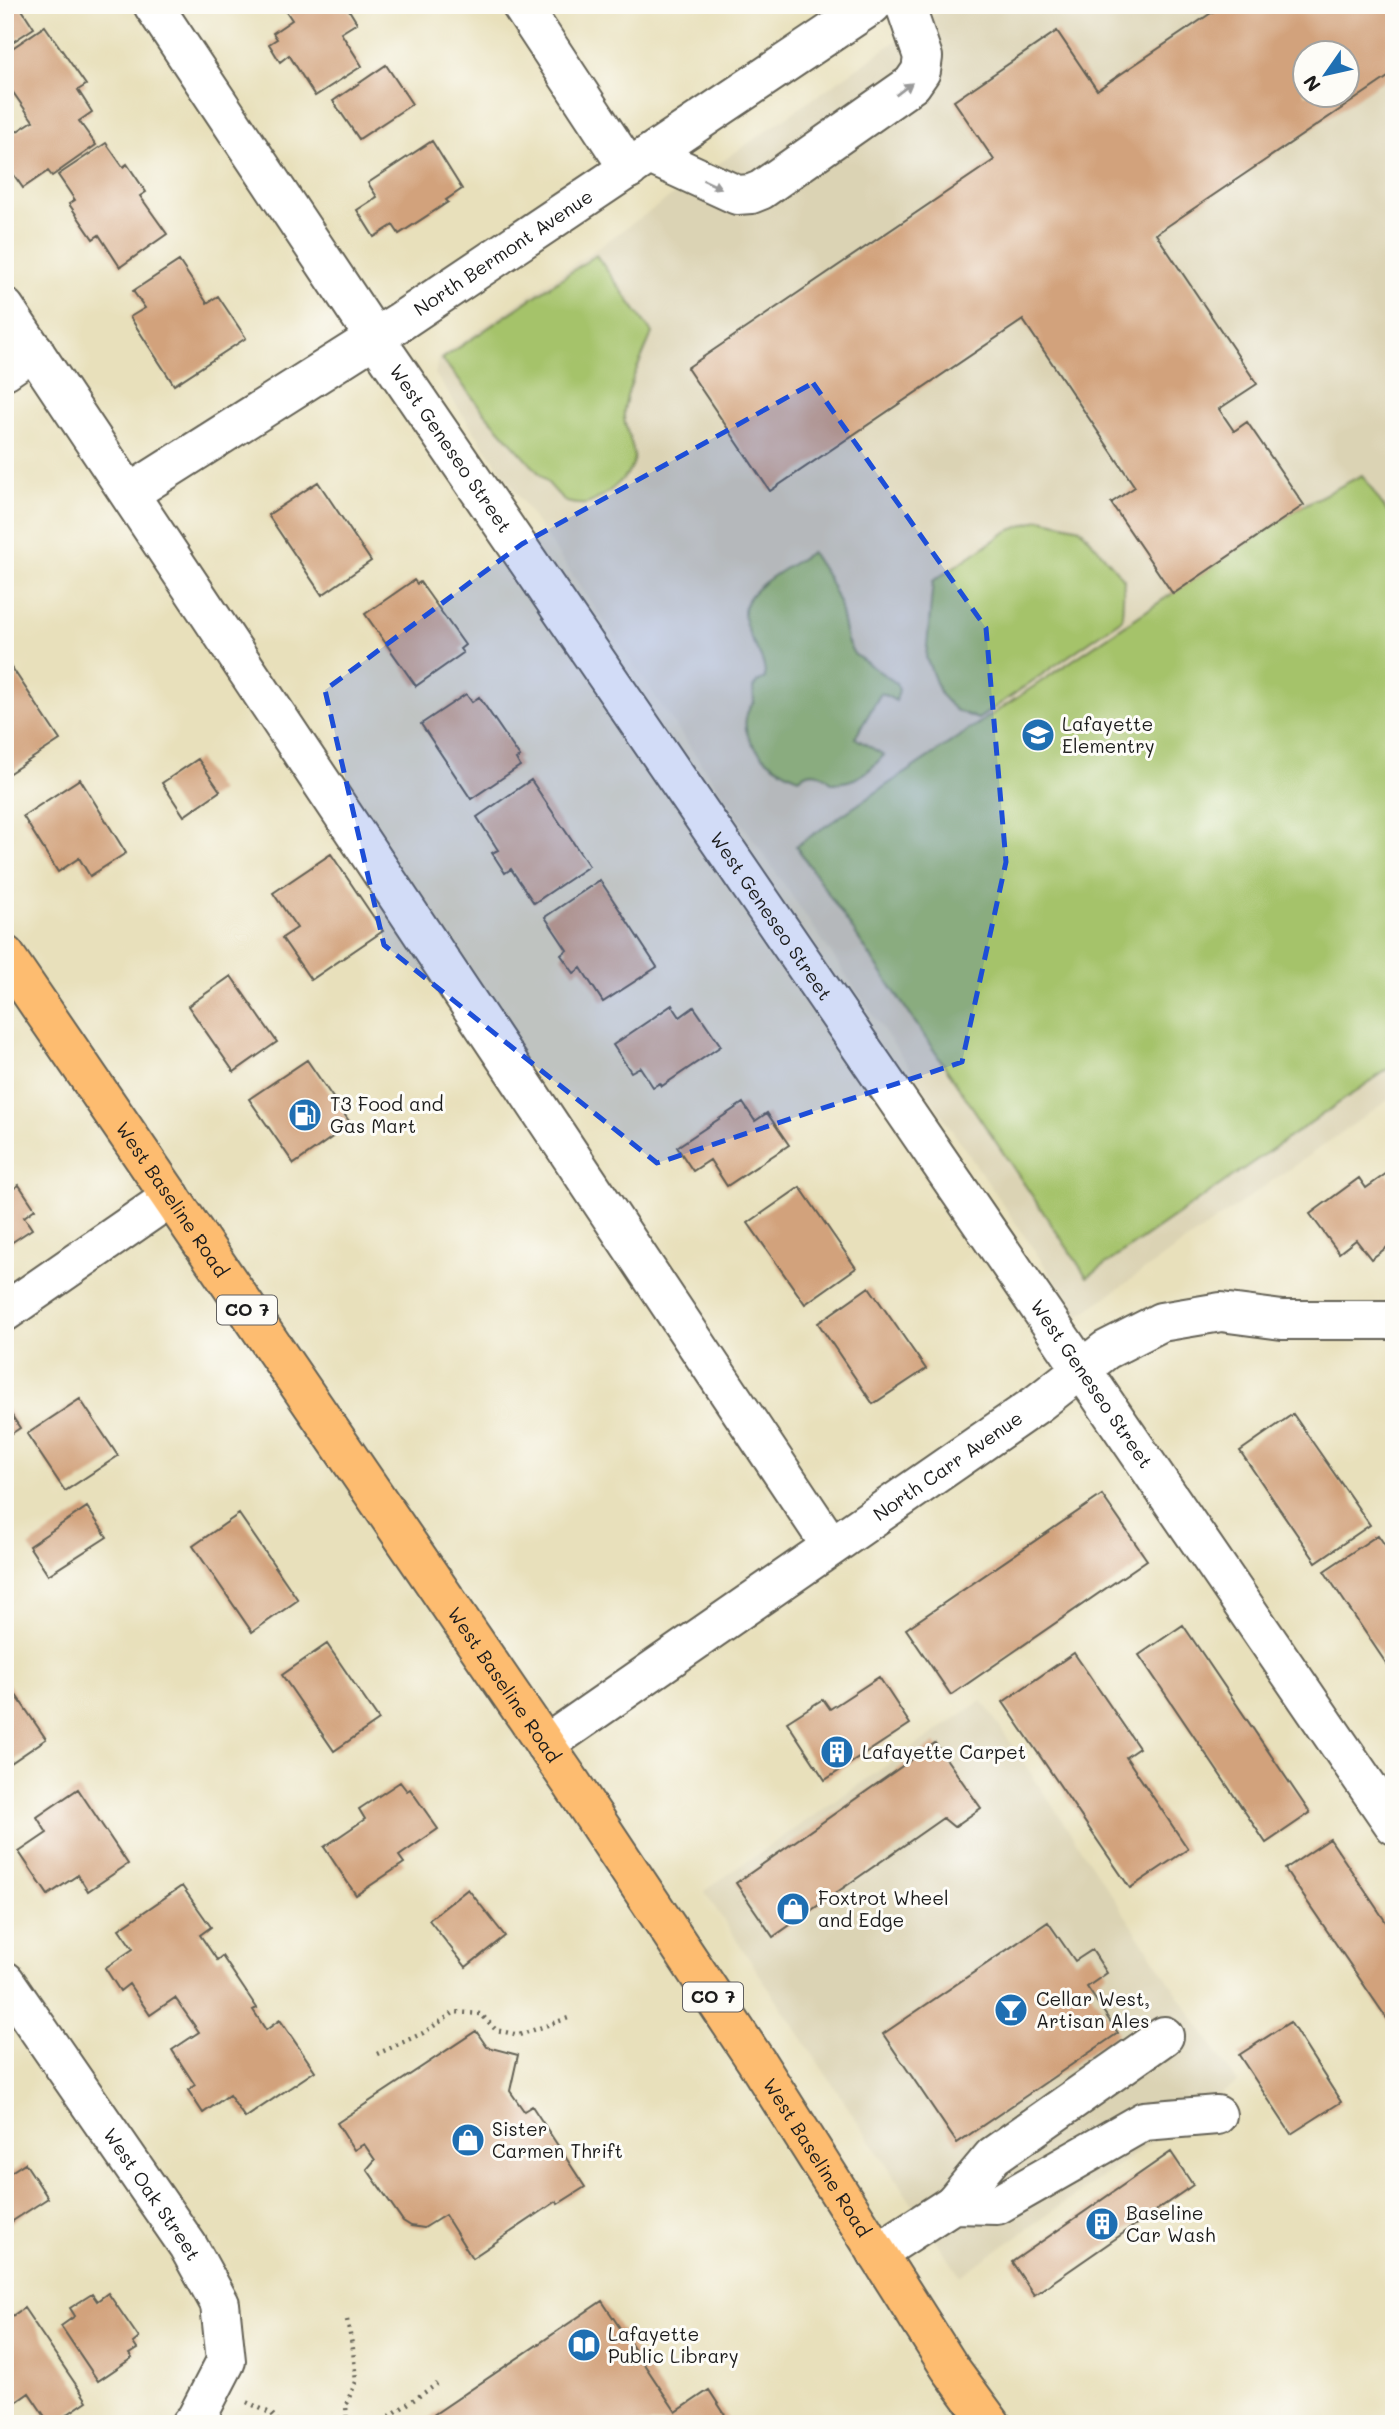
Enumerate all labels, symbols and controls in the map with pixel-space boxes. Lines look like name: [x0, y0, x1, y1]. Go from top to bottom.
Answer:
north arrow: [1290, 38, 1360, 108]
text: N: [1297, 71, 1326, 97]
one-way arrow: [895, 82, 913, 96]
one-way arrow: [702, 178, 722, 189]
street label: North Bermont Avenue: [409, 183, 597, 321]
street label: West Geneseo Street: [384, 359, 518, 537]
place label: Lafayette Elementry: [1062, 711, 1155, 758]
school or university icon: Lafayette Elementry: [1019, 716, 1057, 754]
street label: West Geneseo Street: [705, 827, 838, 1005]
place label: T3 Food and Gas Mart: [330, 1091, 444, 1138]
fuel station icon: T3 Food and Gas Mart: [286, 1096, 324, 1134]
street label: West Baseline Road: [111, 1116, 235, 1282]
street label: West Geneseo Street: [1025, 1294, 1159, 1473]
road number: CO 7: [217, 1296, 277, 1324]
street label: North Carr Avenue: [868, 1405, 1027, 1526]
street label: West Baseline Road: [442, 1602, 567, 1767]
building icon: Lafayette Carpet: [818, 1733, 856, 1771]
place label: Lafayette Carpet: [862, 1739, 1026, 1764]
place label: Foxtrot Wheel and Edge: [818, 1885, 949, 1932]
shop icon: Foxtrot Wheel and Edge: [774, 1890, 812, 1928]
road number: CO 7: [683, 1982, 743, 2011]
place label: Cellar West, Artisan Ales: [1036, 1986, 1150, 2033]
bar icon: Cellar West, Artisan Ales: [992, 1991, 1030, 2029]
street label: West Baseline Road: [758, 2073, 877, 2241]
place label: Sister Carmen Thrift: [492, 2116, 623, 2163]
shop icon: Sister Carmen Thrift: [449, 2121, 487, 2159]
street label: West Oak Street: [98, 2123, 207, 2265]
place label: Baseline Car Wash: [1126, 2200, 1216, 2247]
building icon: Baseline Car Wash: [1083, 2205, 1121, 2243]
place label: Lafayette Public Library: [608, 2321, 739, 2368]
library icon: Lafayette Public Library: [565, 2326, 603, 2364]

